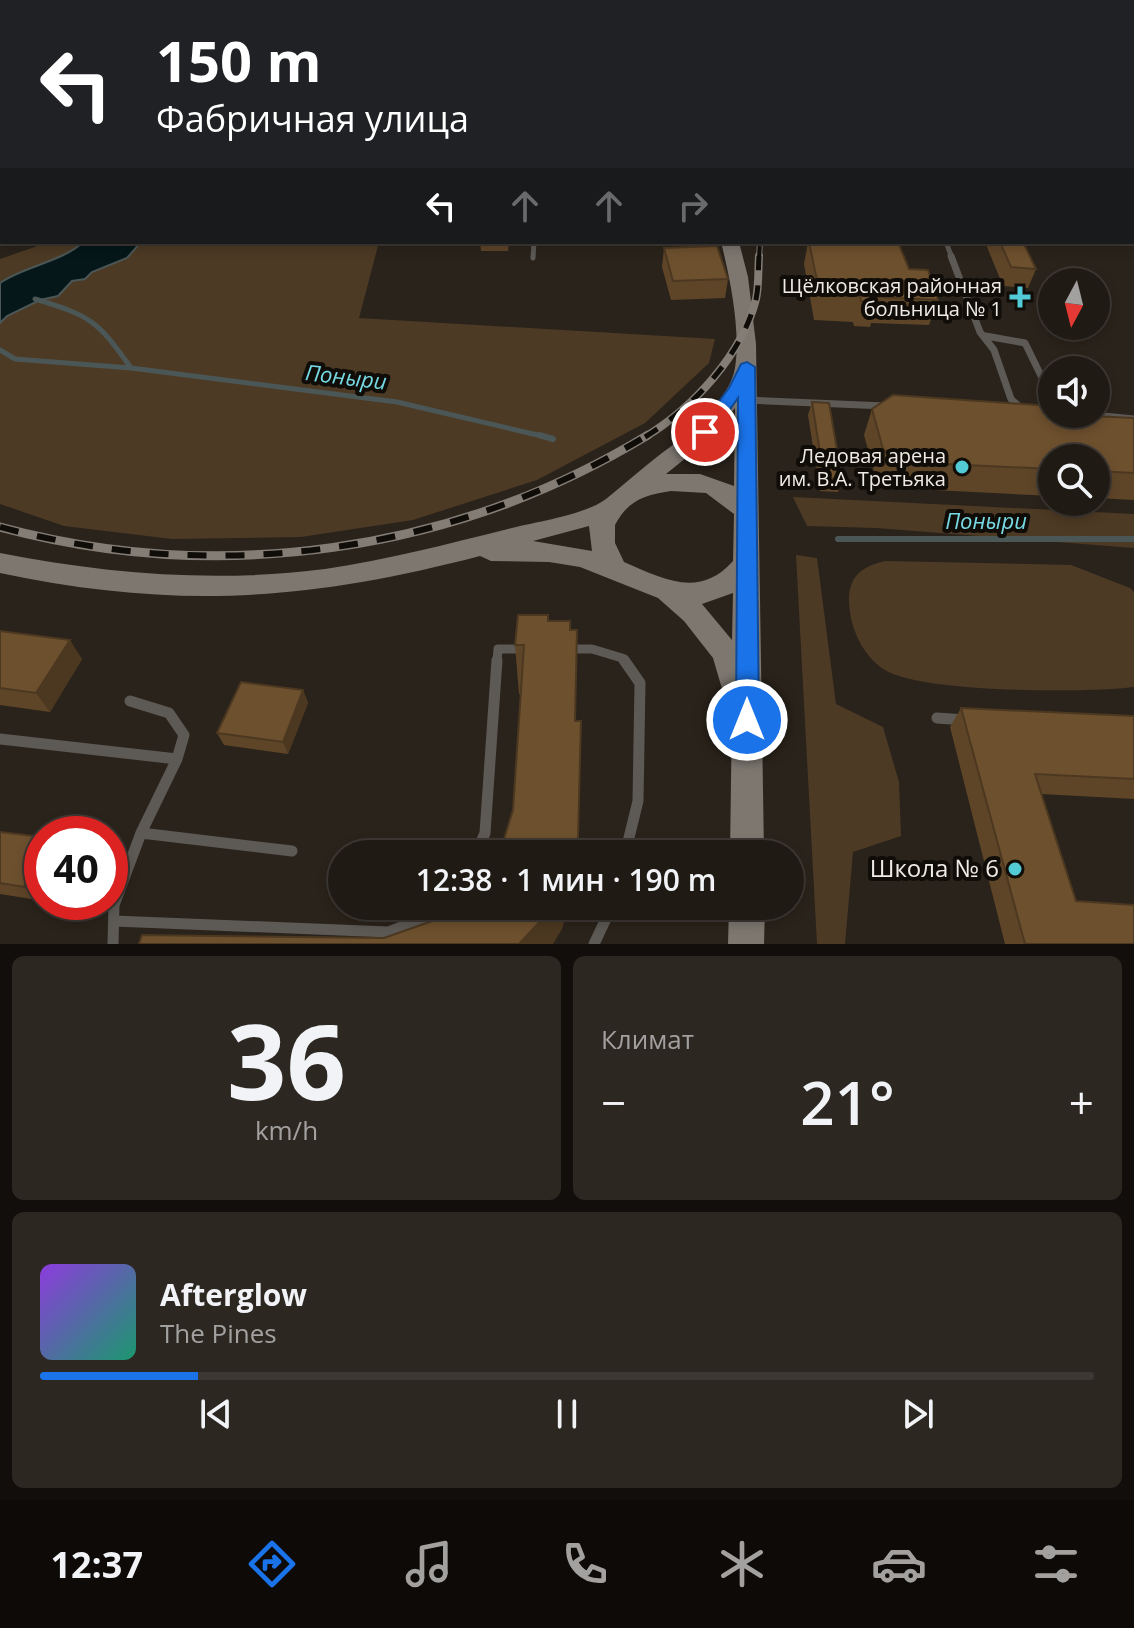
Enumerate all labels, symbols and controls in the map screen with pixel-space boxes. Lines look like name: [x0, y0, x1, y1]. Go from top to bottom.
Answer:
text: 150 m: [156, 22, 322, 98]
icon: left: [24, 32, 128, 136]
text: Фабричная улица: [156, 94, 469, 143]
icon: left: [419, 184, 463, 228]
icon: ahead: [503, 184, 547, 228]
icon: ahead: [587, 184, 631, 228]
icon: right: [671, 184, 715, 228]
north arrow: [1038, 268, 1110, 340]
map controls: [1038, 268, 1110, 516]
place label: Щёлковская районная больница № 1: [782, 272, 1002, 322]
marker: Щёлковская районная больница № 1: [1009, 286, 1031, 308]
water label: Поныри: [304, 356, 389, 396]
button: sound: [1038, 356, 1110, 428]
pin: [671, 398, 739, 466]
icon: arrive: [683, 410, 727, 454]
place label: Ледовая арена им. В.А. Третьяка: [779, 442, 946, 492]
button: search: [1038, 444, 1110, 516]
marker: Ледовая арена им. В.А. Третьяка: [953, 458, 971, 476]
water label: Поныри: [945, 505, 1027, 535]
position arrow: [705, 678, 789, 762]
speed limit sign: 40: [24, 816, 128, 920]
place label: Школа № 6: [870, 851, 999, 884]
text: 12:38 · 1 мин · 190 m: [416, 859, 716, 900]
marker: Школа № 6: [1006, 860, 1024, 878]
text: 36: [227, 989, 346, 1130]
text: Климат: [601, 1021, 694, 1057]
text: 21°: [800, 1061, 895, 1143]
text: −: [601, 1072, 626, 1132]
text: +: [1069, 1072, 1094, 1132]
text: km/h: [255, 1112, 318, 1148]
text: Afterglow: [160, 1274, 307, 1315]
text: The Pines: [160, 1315, 277, 1351]
icon: previous: [194, 1392, 238, 1436]
icon: pause: [545, 1392, 589, 1436]
icon: next: [896, 1392, 940, 1436]
icon: directions: [244, 1536, 300, 1592]
icon: music: [401, 1536, 457, 1592]
icon: phone: [557, 1536, 613, 1592]
icon: climate: [714, 1536, 770, 1592]
icon: car: [871, 1536, 927, 1592]
icon: filters: [1028, 1536, 1084, 1592]
text: 12:37: [50, 1540, 143, 1589]

